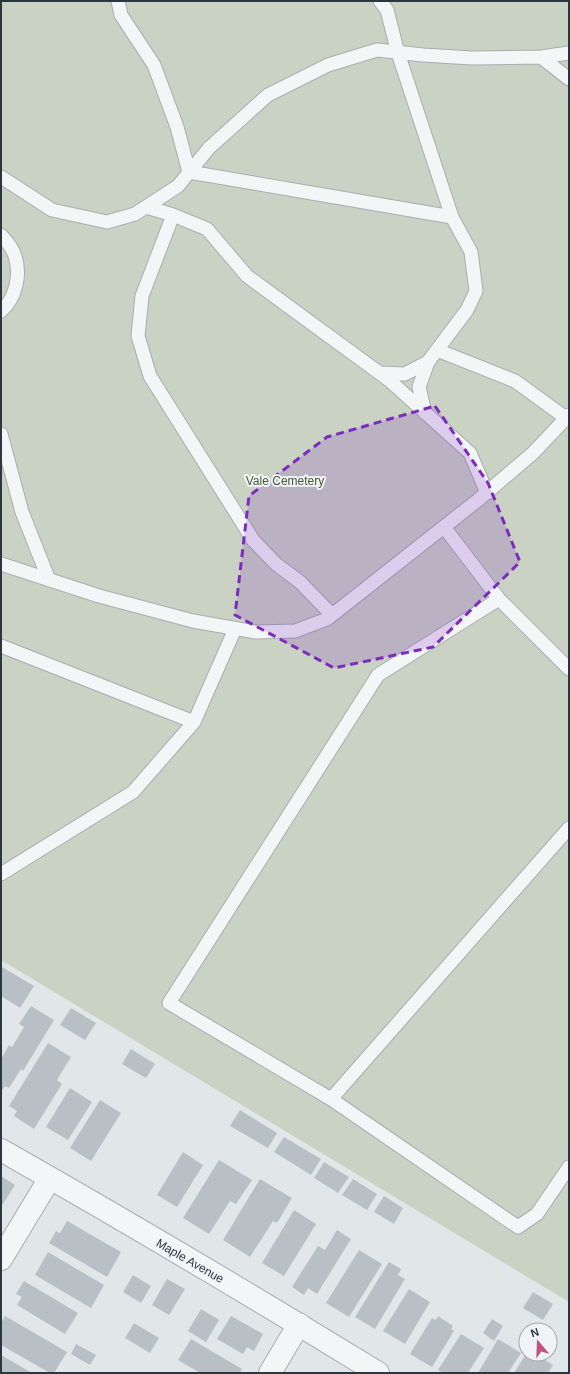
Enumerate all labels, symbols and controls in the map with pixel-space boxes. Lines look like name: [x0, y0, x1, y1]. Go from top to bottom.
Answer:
park label: Vale Cemetery: [246, 474, 324, 488]
street label: Maple Avenue: [154, 1236, 227, 1286]
north arrow: [518, 1322, 558, 1362]
text: N: [529, 1326, 541, 1340]

